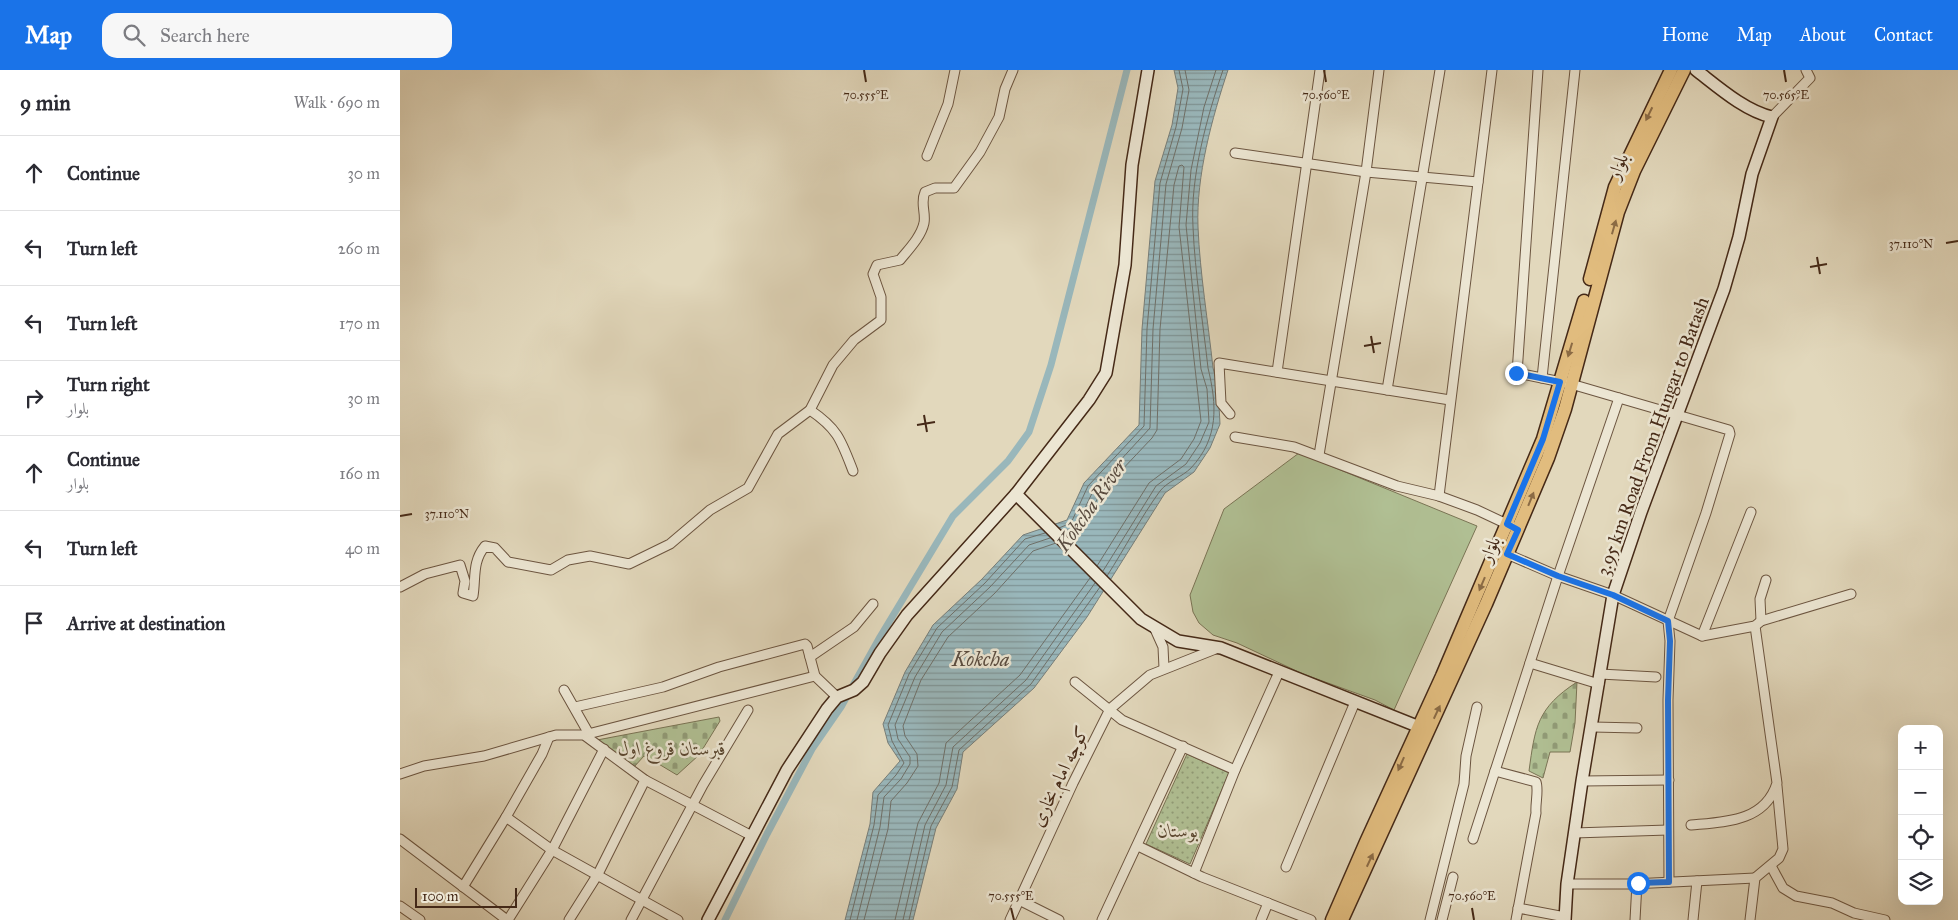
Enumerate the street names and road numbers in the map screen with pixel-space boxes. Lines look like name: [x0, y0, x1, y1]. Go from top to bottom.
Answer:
street label: بلوار: [1601, 150, 1633, 185]
street label: 3.95 km Road From Hungar to Batash: [1591, 293, 1715, 579]
street label: بلوار: [1473, 533, 1505, 568]
street label: کوچه امام بخاری: [1025, 722, 1098, 832]

